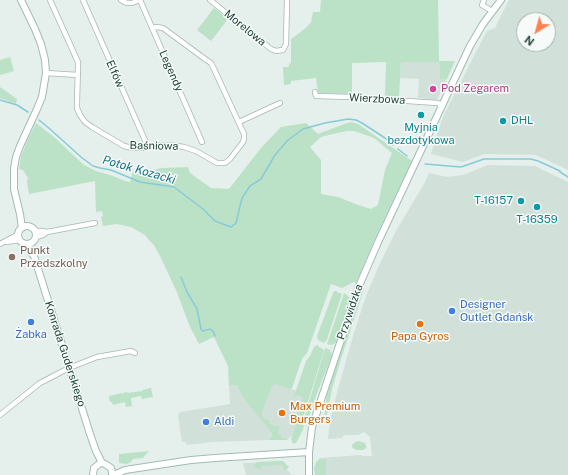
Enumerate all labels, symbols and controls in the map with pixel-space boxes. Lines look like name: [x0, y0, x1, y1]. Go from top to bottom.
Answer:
street label: Morelowa: [221, 7, 269, 49]
north arrow: [516, 12, 556, 52]
text: N: [522, 33, 536, 48]
street label: Legendy: [156, 48, 186, 94]
street label: Elfów: [103, 58, 127, 90]
place label: Pod Zegarem: [441, 82, 509, 96]
marker: Pod Zegarem: [428, 84, 438, 94]
street label: Wierzbowa: [349, 91, 405, 107]
marker: Myjnia bezdotykowa: [416, 110, 426, 120]
place label: DHL: [511, 114, 533, 128]
marker: DHL: [498, 116, 508, 126]
place label: Myjnia bezdotykowa: [387, 121, 455, 147]
street label: Baśniowa: [130, 139, 178, 153]
water label: Potok Kozacki: [101, 153, 177, 187]
place label: T-16157: [474, 194, 513, 208]
marker: T-16157: [516, 196, 526, 206]
marker: T-16359: [532, 202, 542, 212]
place label: T-16359: [516, 213, 558, 227]
place label: Punkt Przedszkolny: [20, 244, 88, 270]
marker: Punkt Przedszkolny: [7, 252, 17, 262]
street label: Przywidzka: [334, 283, 366, 341]
place label: Designer Outlet Gdańsk: [460, 298, 533, 324]
street label: Konrada Guderskiego: [42, 300, 88, 408]
marker: Designer Outlet Gdańsk: [447, 306, 457, 316]
marker: Żabka: [26, 317, 36, 327]
marker: Papa Gyros: [415, 319, 425, 329]
place label: Żabka: [15, 328, 47, 342]
place label: Papa Gyros: [391, 330, 449, 344]
place label: Max Premium Burgers: [290, 400, 360, 426]
marker: Max Premium Burgers: [277, 408, 287, 418]
place label: Aldi: [214, 415, 234, 429]
marker: Aldi: [201, 417, 211, 427]

